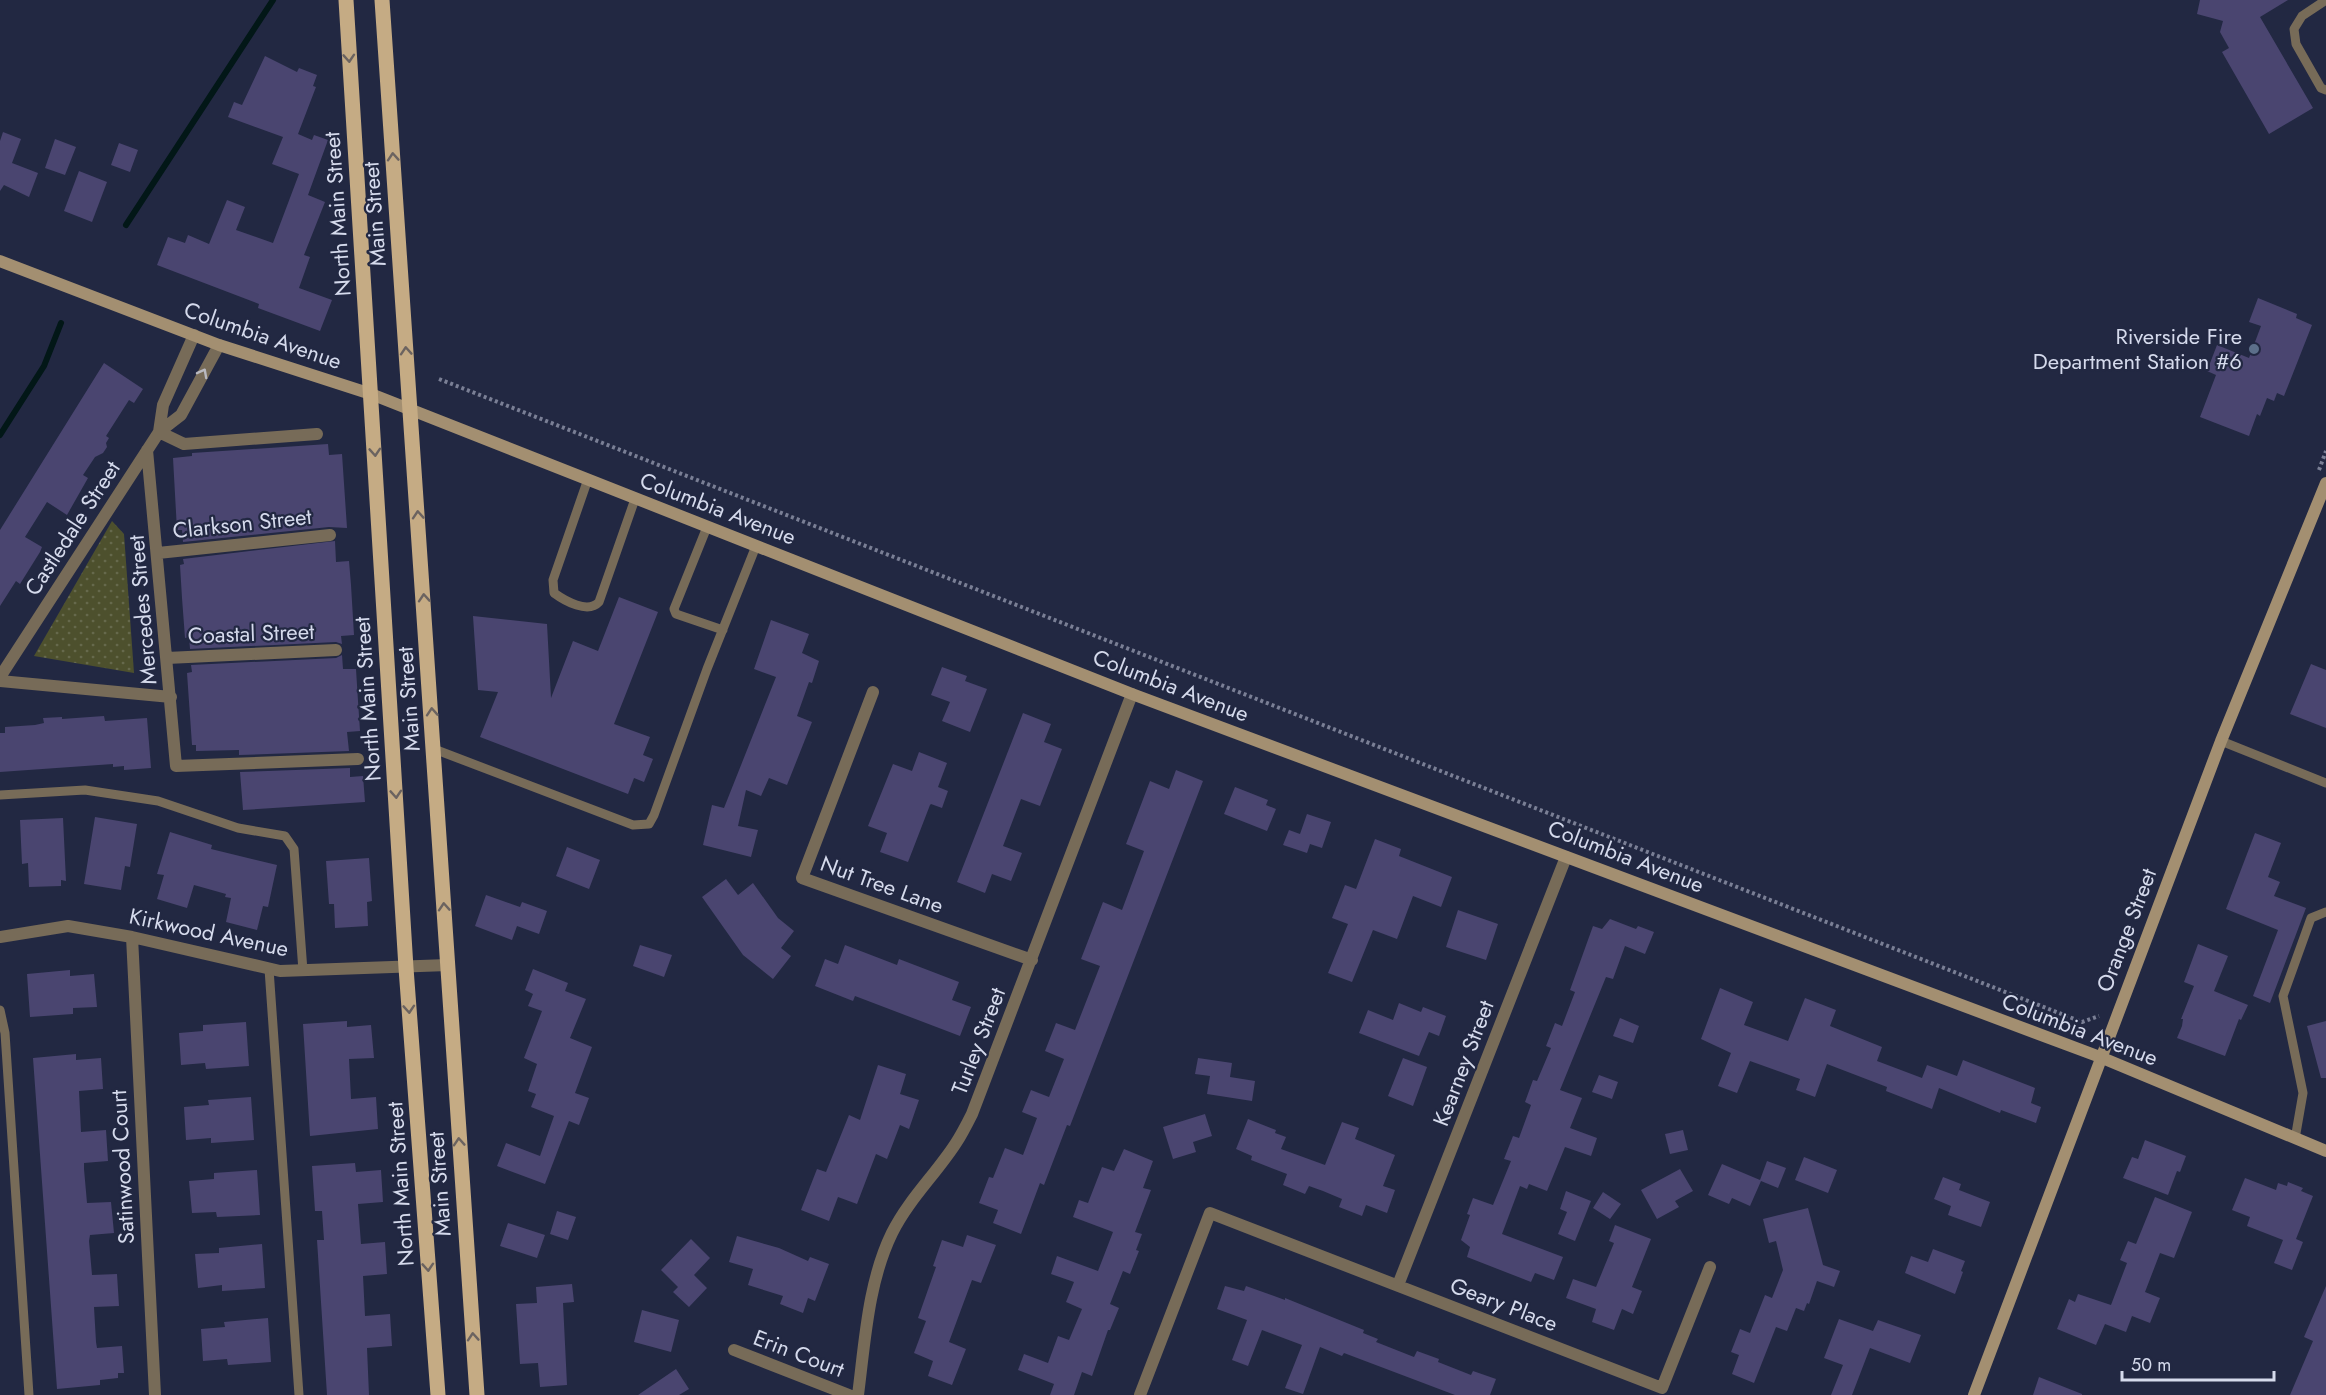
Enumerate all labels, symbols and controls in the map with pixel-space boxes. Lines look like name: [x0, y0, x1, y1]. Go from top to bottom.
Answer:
one-way arrow: [343, 54, 356, 63]
street label: North Main Street: [315, 130, 359, 297]
one-way arrow: [386, 152, 399, 161]
street label: Main Street: [354, 160, 394, 267]
street label: Columbia Avenue: [180, 293, 346, 377]
place label: Riverside Fire Department Station #6: [2033, 320, 2242, 377]
marker: Riverside Fire Department Station #6: [2247, 342, 2261, 356]
one-way arrow: [400, 347, 413, 356]
one-way arrow: [196, 369, 207, 380]
one-way arrow: [368, 448, 381, 457]
street label: Castledale Street: [16, 454, 128, 602]
street label: Columbia Avenue: [635, 464, 801, 552]
street label: Clarkson Street: [171, 500, 314, 546]
one-way arrow: [411, 510, 424, 519]
street label: Mercedes Street: [119, 533, 164, 686]
one-way arrow: [417, 593, 430, 602]
street label: Coastal Street: [187, 615, 316, 651]
street label: North Main Street: [345, 615, 389, 782]
street label: Columbia Avenue: [1088, 641, 1254, 729]
street label: Main Street: [388, 645, 428, 752]
one-way arrow: [425, 708, 438, 717]
one-way arrow: [389, 789, 402, 798]
street label: Columbia Avenue: [1543, 812, 1709, 900]
street label: Nut Tree Lane: [816, 847, 948, 921]
street label: Orange Street: [2088, 863, 2164, 996]
street label: Kirkwood Avenue: [126, 900, 292, 964]
one-way arrow: [438, 902, 451, 911]
street label: Turley Street: [943, 982, 1013, 1099]
street label: Columbia Avenue: [1997, 985, 2163, 1073]
street label: Kearney Street: [1424, 995, 1502, 1131]
one-way arrow: [403, 1005, 416, 1014]
street label: Satinwood Court: [102, 1088, 142, 1245]
street label: North Main Street: [378, 1100, 422, 1267]
street label: Main Street: [419, 1130, 459, 1237]
one-way arrow: [453, 1138, 466, 1147]
one-way arrow: [422, 1262, 435, 1271]
street label: Geary Place: [1446, 1269, 1562, 1339]
street label: Erin Court: [749, 1321, 850, 1385]
one-way arrow: [467, 1332, 480, 1341]
scale bar: [2122, 1344, 2274, 1382]
text: 50 m: [2131, 1352, 2171, 1378]

